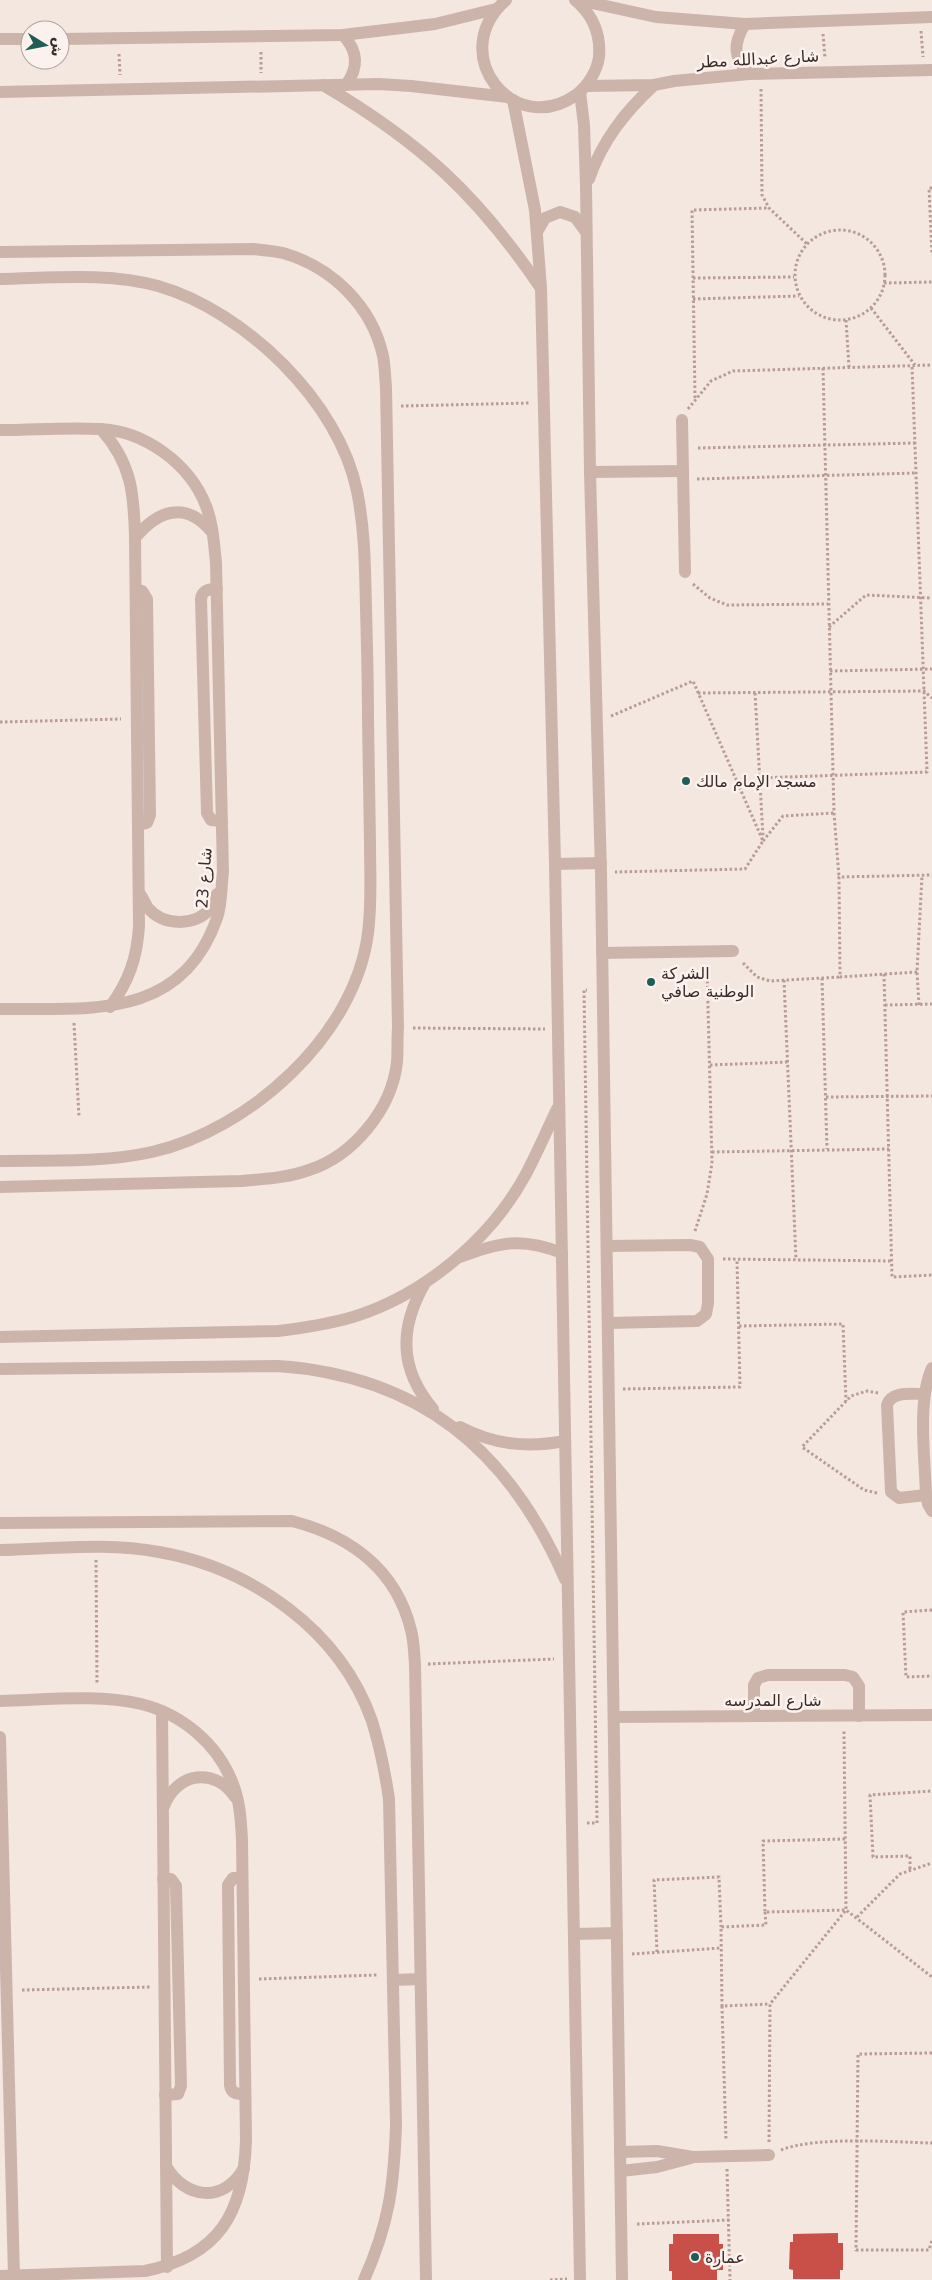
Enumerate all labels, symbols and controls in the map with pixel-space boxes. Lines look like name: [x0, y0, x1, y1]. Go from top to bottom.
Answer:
north arrow: [20, 20, 70, 70]
text: ش: [48, 36, 67, 58]
street label: شارع عبدالله مطر: [695, 46, 820, 73]
place label: مسجد الإمام مالك: [696, 772, 816, 791]
marker: مسجد الإمام مالك: [680, 775, 692, 787]
street label: شارع 23: [192, 847, 217, 909]
place label: الشركة الوطنية صافي: [661, 964, 754, 1002]
marker: الشركة الوطنية صافي: [645, 976, 657, 988]
street label: شارع المدرسه: [724, 1691, 822, 1711]
place label: عمارة: [705, 2248, 745, 2268]
marker: عمارة: [689, 2251, 701, 2263]

